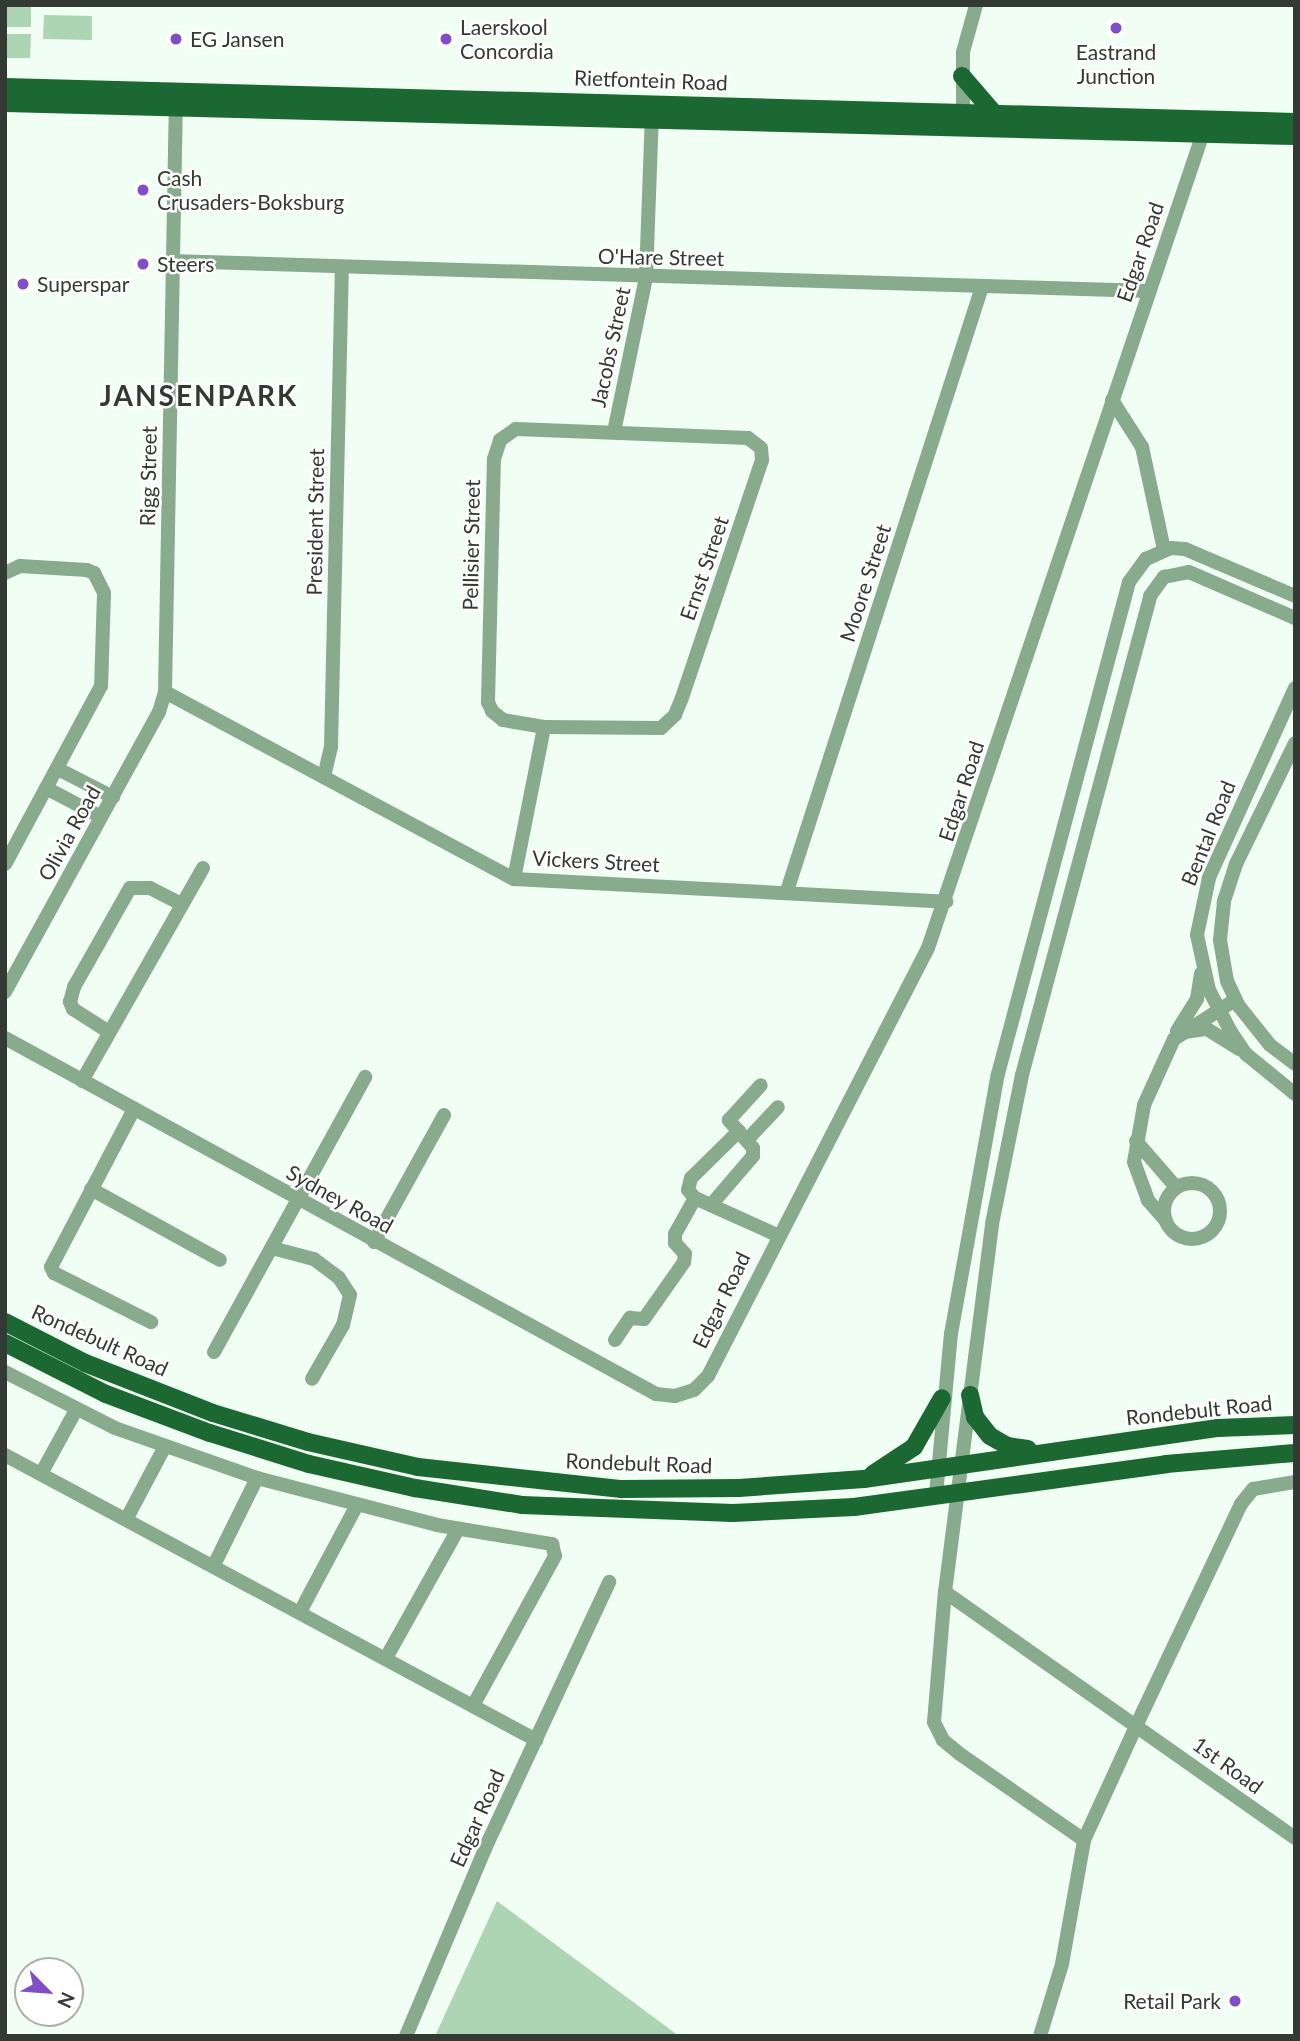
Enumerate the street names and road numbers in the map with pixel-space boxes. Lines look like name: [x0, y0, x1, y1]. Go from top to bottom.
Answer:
street label: Rietfontein Road: [574, 65, 728, 95]
street label: Edgar Road: [1111, 199, 1169, 305]
street label: O'Hare Street: [598, 243, 724, 271]
street label: Jacobs Street: [585, 285, 635, 409]
street label: Rigg Street: [135, 426, 161, 526]
street label: President Street: [301, 448, 329, 596]
street label: Pellisier Street: [457, 479, 485, 611]
street label: Ernst Street: [674, 513, 734, 623]
street label: Moore Street: [834, 521, 896, 645]
street label: Edgar Road: [933, 737, 989, 845]
street label: Bental Road: [1176, 777, 1240, 889]
street label: Olivia Road: [33, 781, 105, 885]
street label: Vickers Street: [532, 845, 660, 877]
street label: Sydney Road: [282, 1159, 398, 1239]
street label: Edgar Road: [687, 1248, 755, 1352]
street label: Rondebult Road: [28, 1299, 172, 1381]
street label: Rondebult Road: [1125, 1390, 1273, 1430]
street label: Rondebult Road: [565, 1448, 713, 1478]
street label: 1st Road: [1188, 1731, 1268, 1799]
street label: Edgar Road: [444, 1765, 510, 1871]

